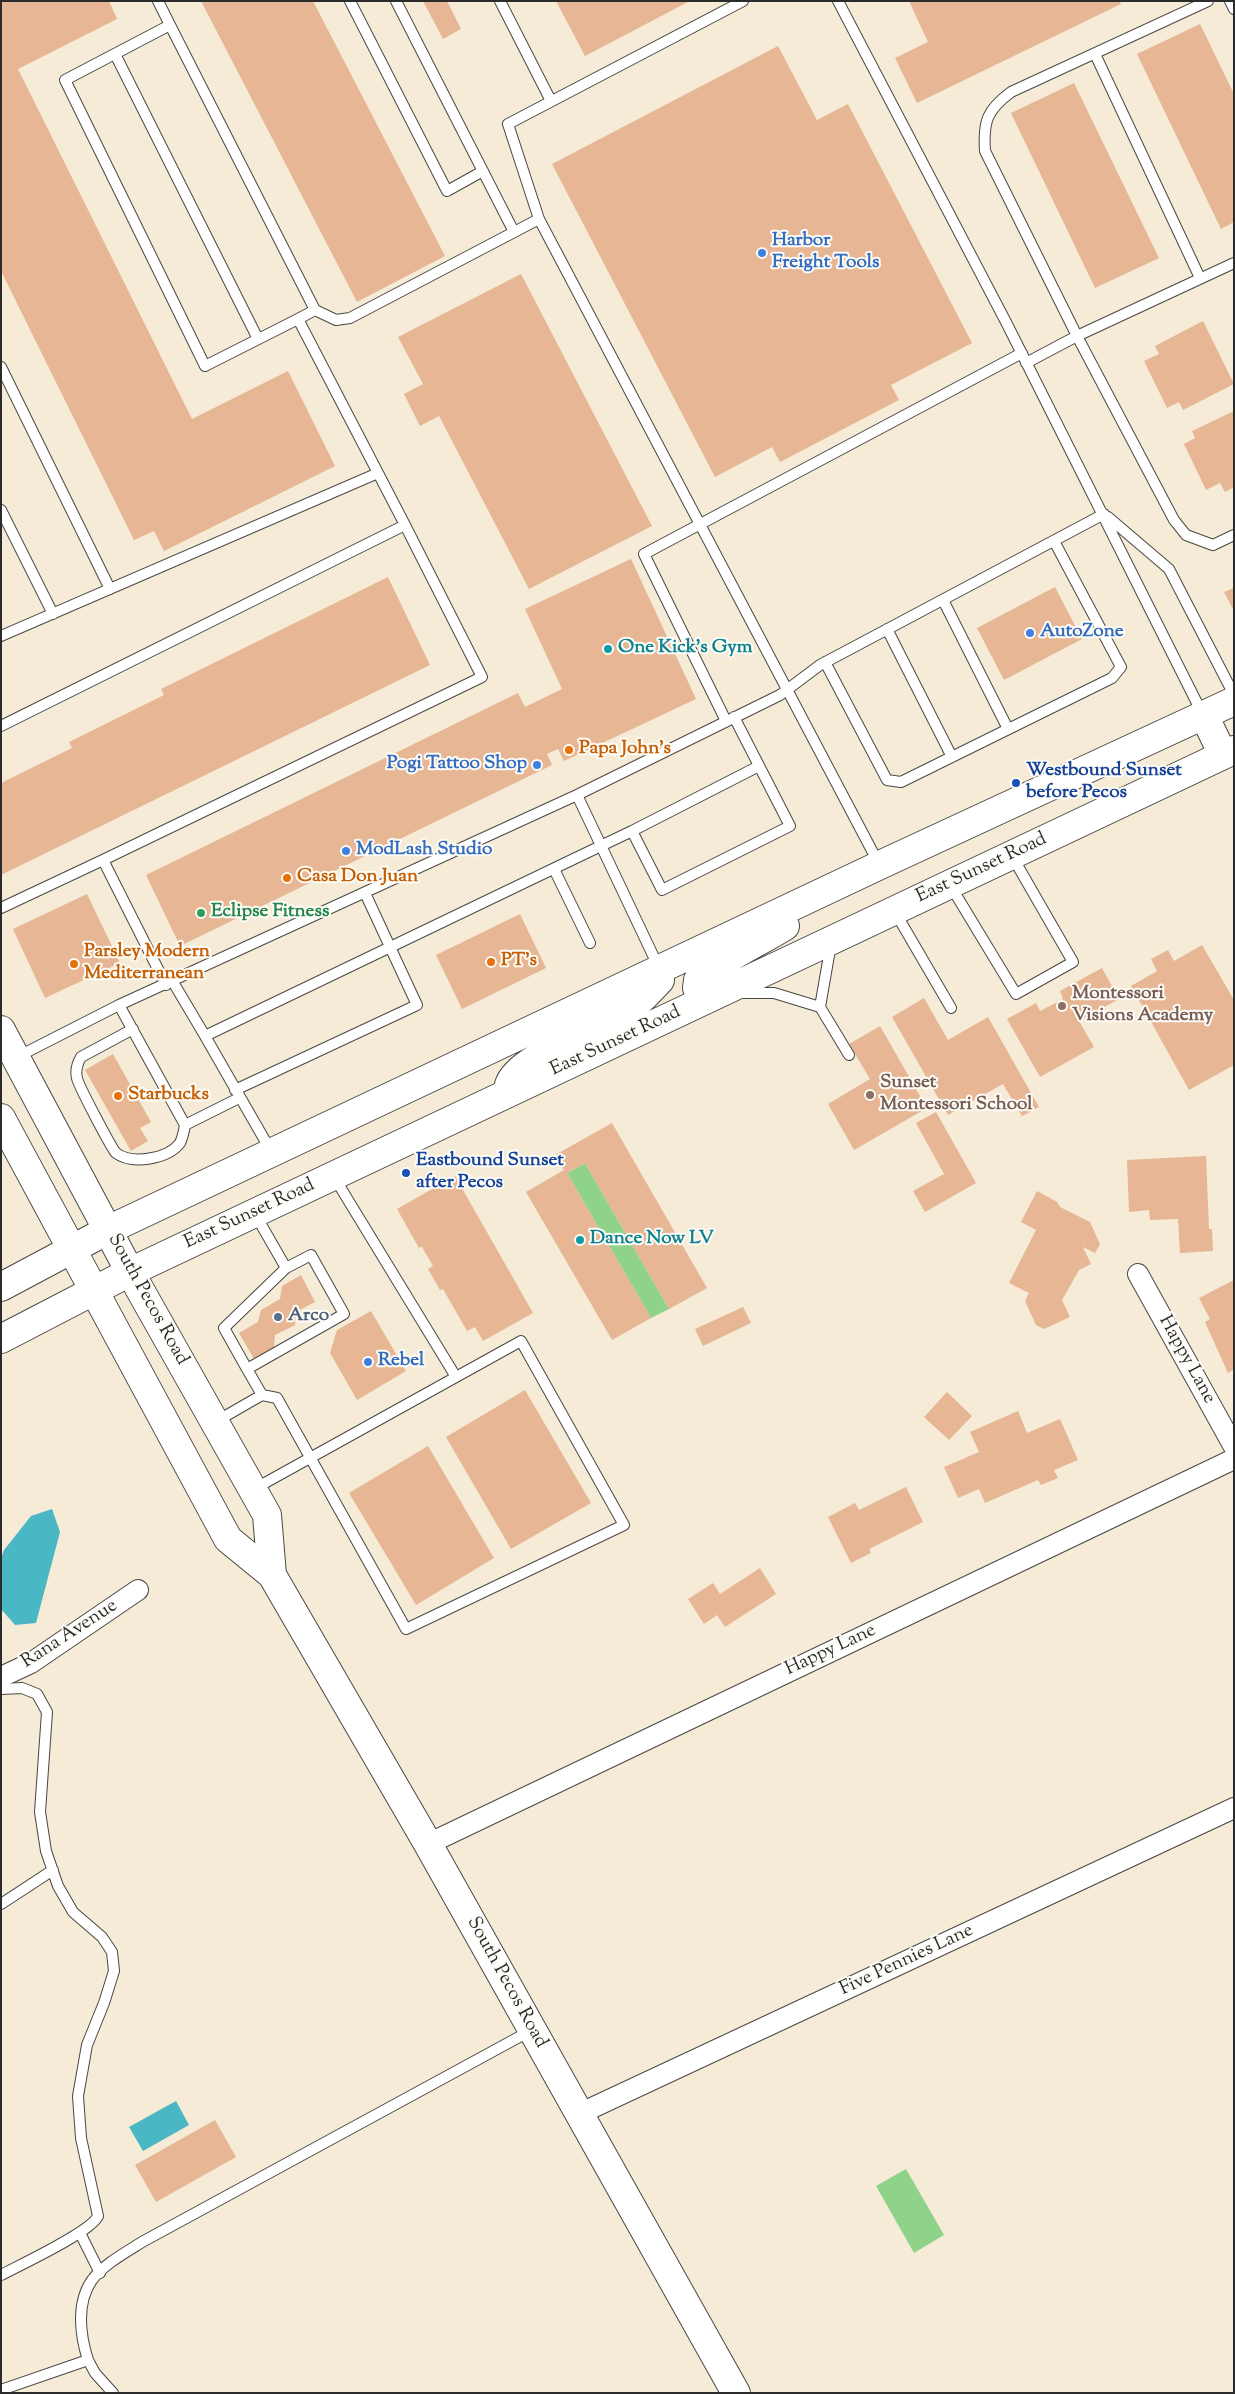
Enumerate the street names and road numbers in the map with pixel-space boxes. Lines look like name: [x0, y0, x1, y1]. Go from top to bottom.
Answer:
street label: East Sunset Road: [913, 829, 1051, 909]
street label: East Sunset Road: [547, 1002, 685, 1082]
street label: East Sunset Road: [181, 1175, 319, 1255]
street label: South Pecos Road: [102, 1230, 192, 1370]
street label: Happy Lane: [1152, 1312, 1220, 1408]
street label: Rana Avenue: [18, 1596, 122, 1674]
street label: Happy Lane: [782, 1620, 880, 1682]
street label: South Pecos Road: [461, 1913, 551, 2053]
street label: Five Pennies Lane: [837, 1920, 977, 2002]

